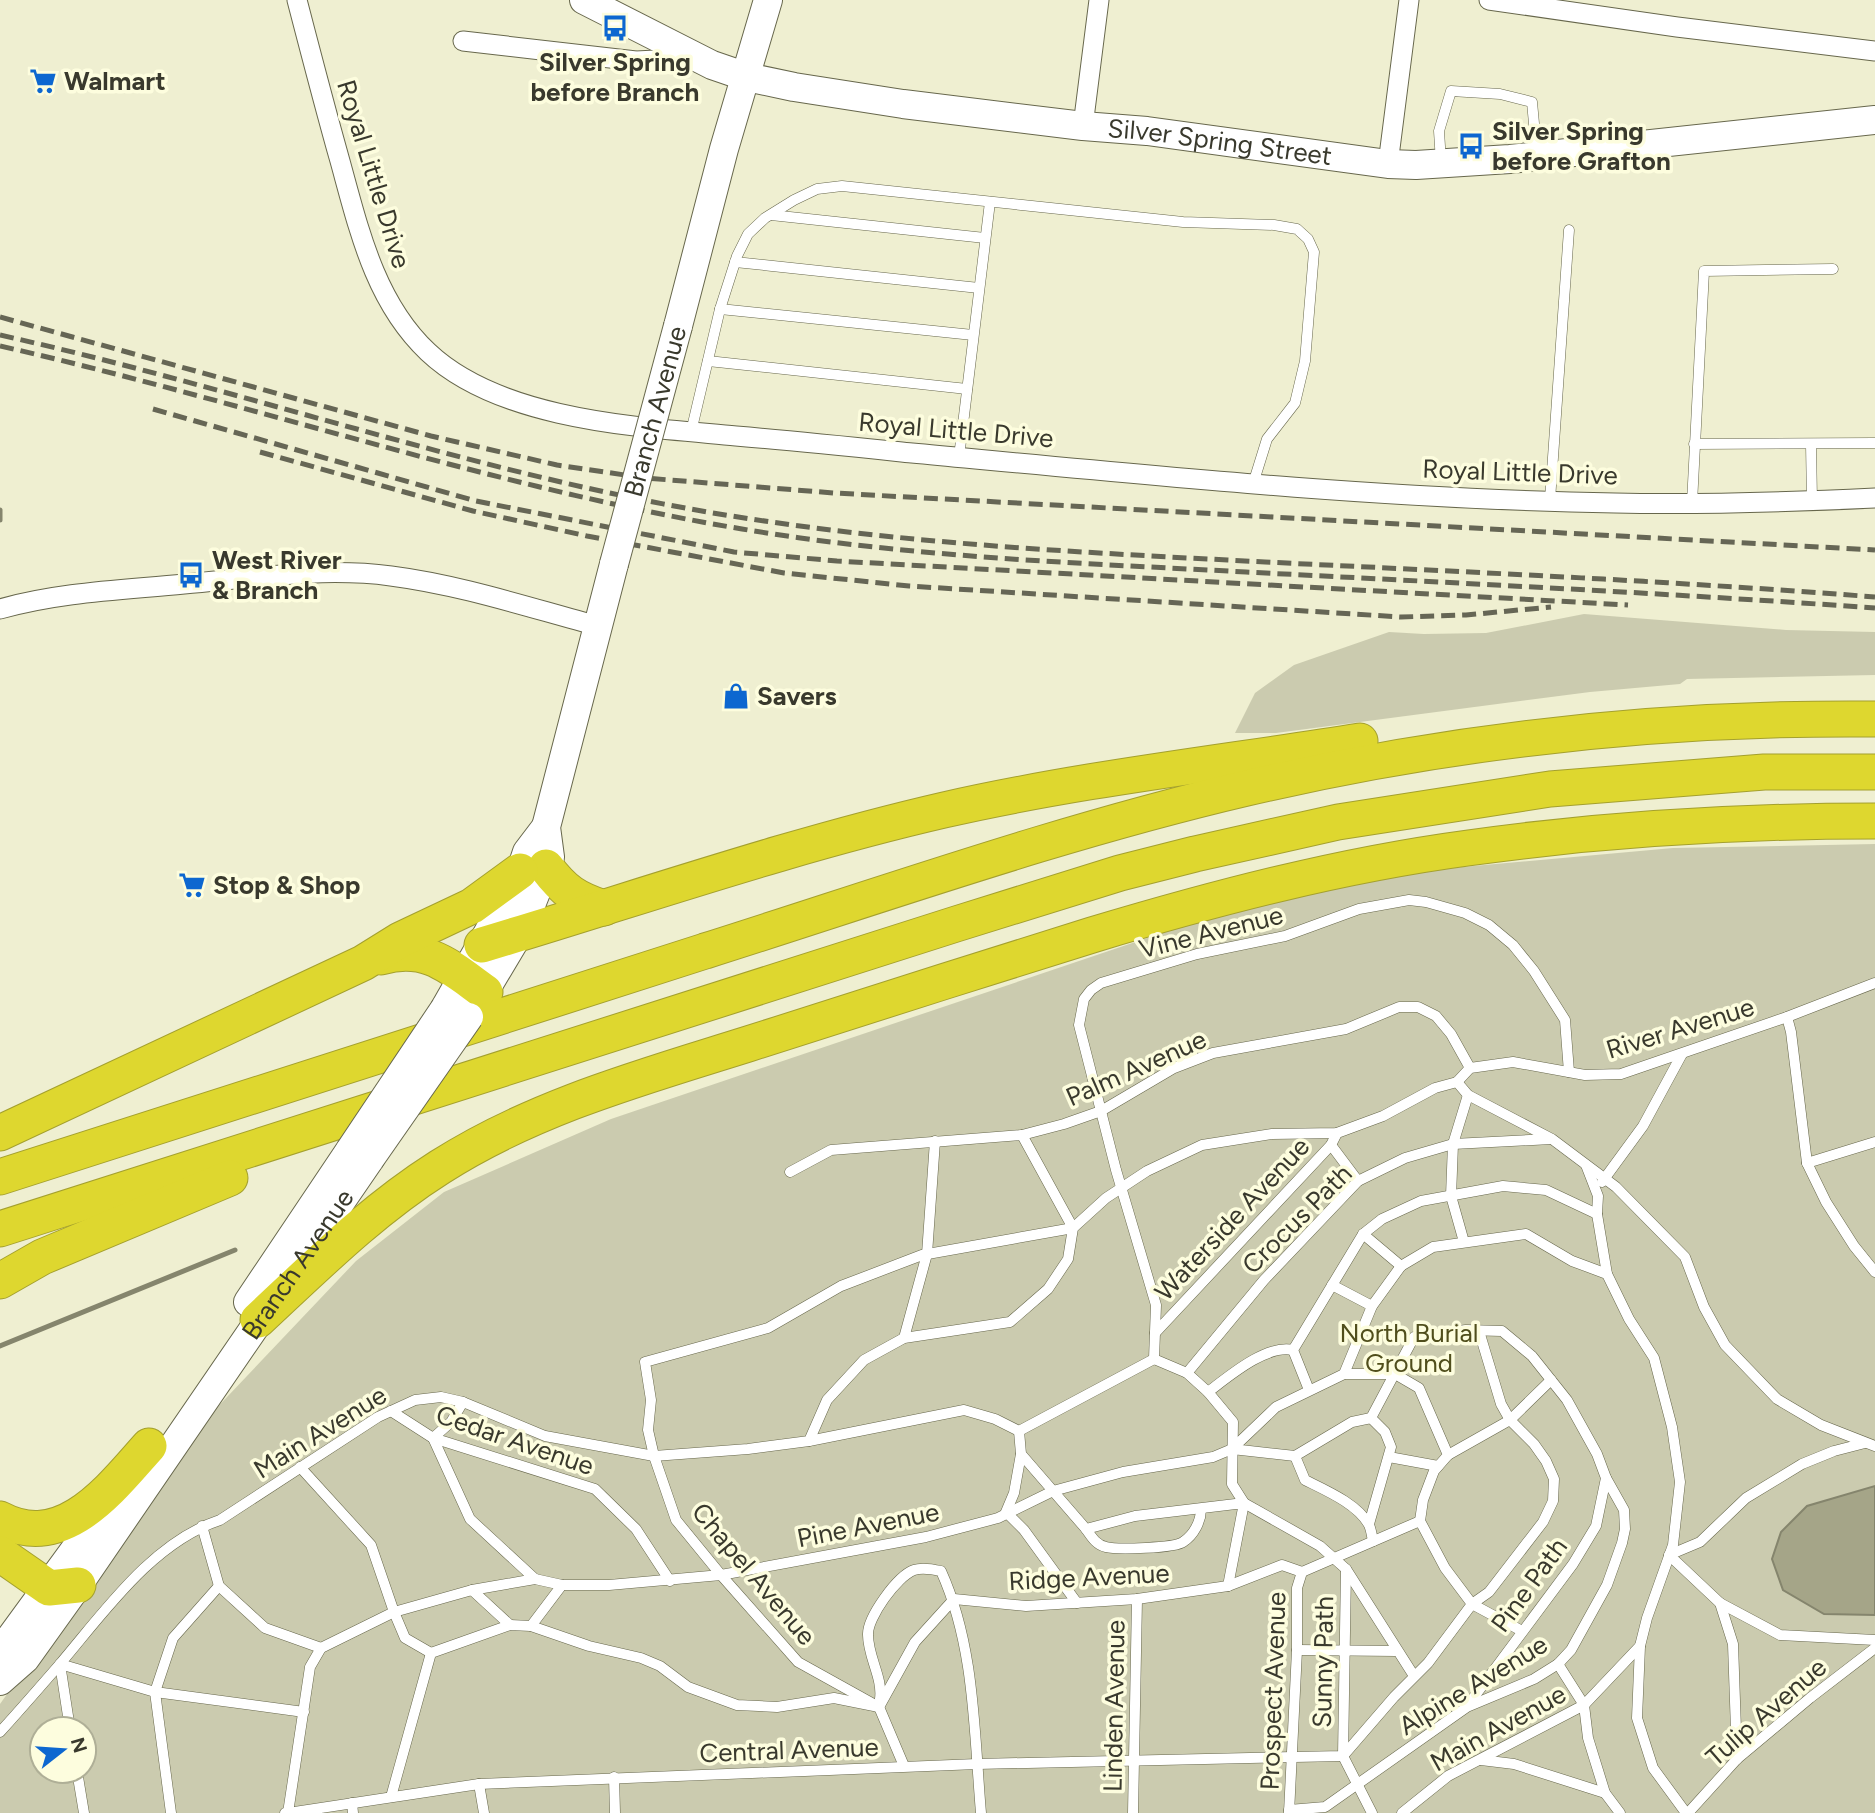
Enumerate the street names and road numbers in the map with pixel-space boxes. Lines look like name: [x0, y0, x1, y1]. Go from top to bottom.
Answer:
street label: Royal Little Drive: [330, 76, 418, 272]
street label: Silver Spring Street: [1107, 112, 1334, 172]
street label: Branch Avenue: [617, 323, 693, 500]
street label: Royal Little Drive: [857, 406, 1055, 454]
street label: Royal Little Drive: [1422, 453, 1618, 491]
street label: Vine Avenue: [1136, 899, 1286, 965]
street label: River Avenue: [1602, 990, 1758, 1066]
street label: Palm Avenue: [1061, 1023, 1211, 1113]
street label: Waterside Avenue: [1148, 1131, 1316, 1307]
street label: Crocus Path: [1235, 1157, 1359, 1281]
street label: Branch Avenue: [235, 1183, 361, 1346]
street label: Main Avenue: [248, 1379, 392, 1485]
street label: Cedar Avenue: [432, 1398, 598, 1482]
street label: Chapel Avenue: [685, 1496, 823, 1652]
street label: Pine Avenue: [794, 1496, 942, 1554]
street label: Pine Path: [1484, 1532, 1574, 1638]
street label: Ridge Avenue: [1008, 1557, 1170, 1597]
street label: Prospect Avenue: [1254, 1591, 1292, 1791]
street label: Sunny Path: [1306, 1596, 1340, 1728]
street label: Linden Avenue: [1096, 1620, 1132, 1792]
street label: Alpine Avenue: [1393, 1628, 1553, 1742]
street label: Tulip Avenue: [1699, 1651, 1833, 1773]
street label: Main Avenue: [1425, 1678, 1571, 1778]
street label: Central Avenue: [699, 1731, 879, 1769]

